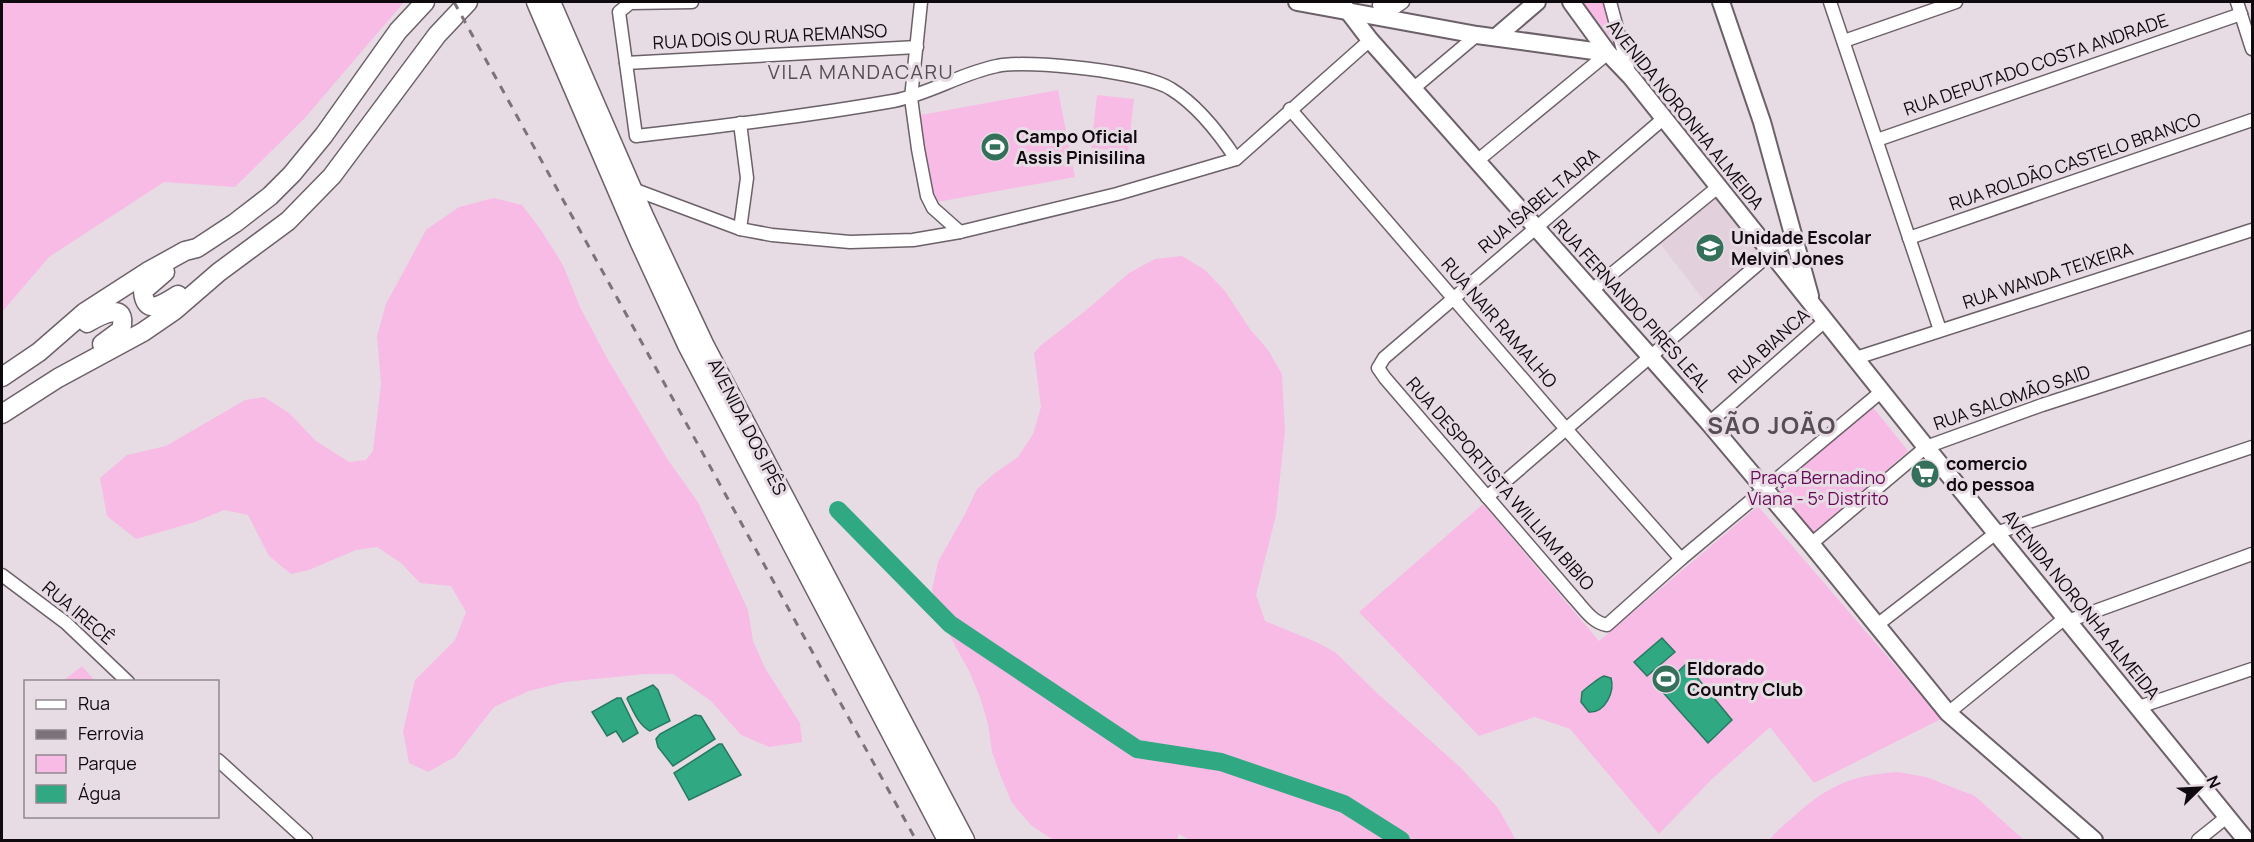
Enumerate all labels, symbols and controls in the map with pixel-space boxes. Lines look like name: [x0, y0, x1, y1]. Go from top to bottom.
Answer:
street label: RUA DEPUTADO COSTA ANDRADE: [1900, 7, 2171, 121]
street label: AVENIDA NORONHA ALMEIDA: [1602, 15, 1770, 215]
street label: RUA DOIS OU RUA REMANSO: [652, 18, 888, 54]
district label: VILA MANDACARU: [768, 58, 954, 85]
street label: RUA ROLDÃO CASTELO BRANCO: [1946, 107, 2204, 215]
place label: Campo Oficial Assis Pinisilina: [1016, 124, 1145, 169]
sports icon: Campo Oficial Assis Pinisilina: [979, 131, 1011, 163]
street label: RUA ISABEL TAJRA: [1473, 142, 1604, 258]
street label: RUA FERNANDO PIRES LEAL: [1549, 214, 1717, 397]
place label: Unidade Escolar Melvin Jones: [1731, 225, 1871, 270]
school or university icon: Unidade Escolar Melvin Jones: [1694, 232, 1726, 264]
street label: RUA WANDA TEIXEIRA: [1959, 236, 2137, 314]
street label: RUA NAIR RAMALHO: [1437, 252, 1563, 393]
street label: RUA BIANCA: [1723, 302, 1814, 388]
street label: AVENIDA DOS IPÊS: [703, 354, 793, 499]
street label: RUA SALOMÃO SAID: [1930, 359, 2093, 435]
street label: RUA DESPORTISTA WILLIAM BIBIO: [1401, 372, 1600, 595]
district label: SÃO JOÃO: [1707, 408, 1837, 441]
place label: comercio do pessoa: [1946, 451, 2035, 496]
supermarket icon: comercio do pessoa: [1909, 458, 1941, 490]
park label: Praça Bernadino Viana - 5º Distrito: [1747, 465, 1889, 510]
street label: AVENIDA NORONHA ALMEIDA: [1998, 505, 2166, 705]
street label: RUA IRECÊ: [38, 575, 120, 649]
place label: Eldorado Country Club: [1687, 656, 1803, 701]
sports icon: Eldorado Country Club: [1650, 663, 1682, 695]
legend: [24, 680, 219, 818]
text: Rua: [78, 691, 110, 715]
text: Ferrovia: [78, 721, 144, 745]
text: Parque: [78, 751, 137, 775]
north arrow: [2170, 758, 2230, 818]
text: N: [2201, 772, 2226, 792]
text: Água: [78, 781, 121, 805]

